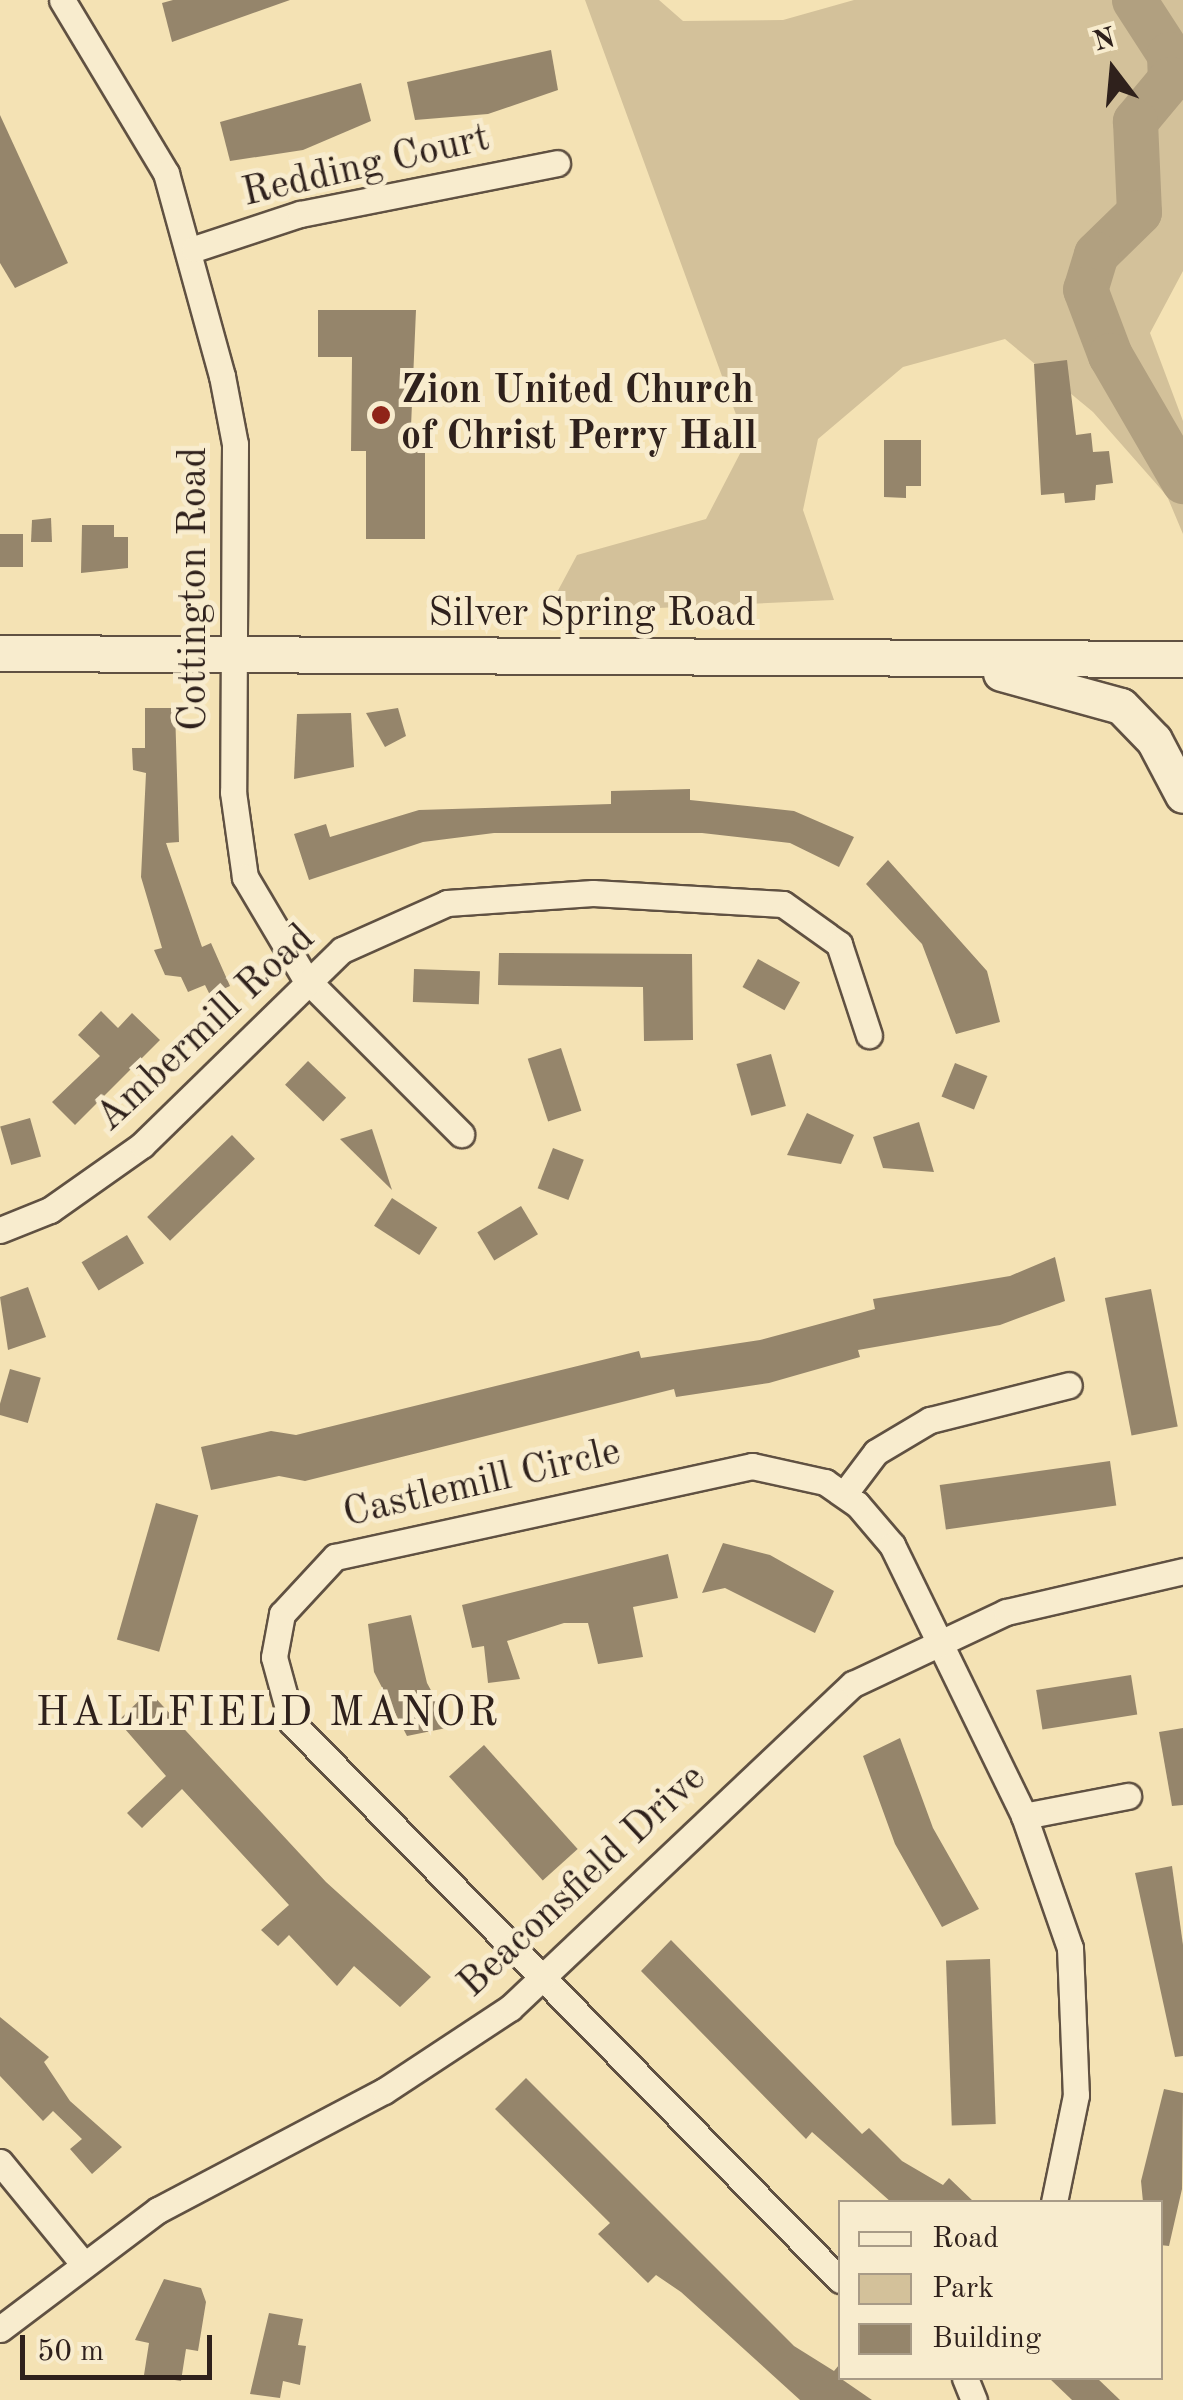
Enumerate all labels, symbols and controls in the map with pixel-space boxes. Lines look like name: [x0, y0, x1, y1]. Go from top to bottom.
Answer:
north arrow: [1063, 20, 1163, 120]
text: N: [1091, 25, 1119, 58]
street label: Redding Court: [238, 115, 494, 219]
place label: Zion United Church of Christ Perry Hall: [401, 368, 757, 462]
marker: Zion United Church of Christ Perry Hall: [370, 404, 392, 426]
street label: Cottington Road: [171, 447, 219, 731]
street label: Silver Spring Road: [428, 591, 756, 639]
street label: Ambermill Road: [86, 915, 326, 1143]
street label: Castlemill Circle: [339, 1429, 625, 1539]
district label: HALLFIELD MANOR: [36, 1689, 500, 1739]
street label: Beaconsfield Drive: [449, 1755, 717, 2009]
legend: [838, 2200, 1163, 2380]
text: Road: [932, 2224, 999, 2254]
text: Park: [932, 2274, 994, 2304]
scale bar: [25, 2315, 218, 2377]
text: Building: [932, 2324, 1041, 2354]
text: 50 m: [37, 2337, 104, 2367]

